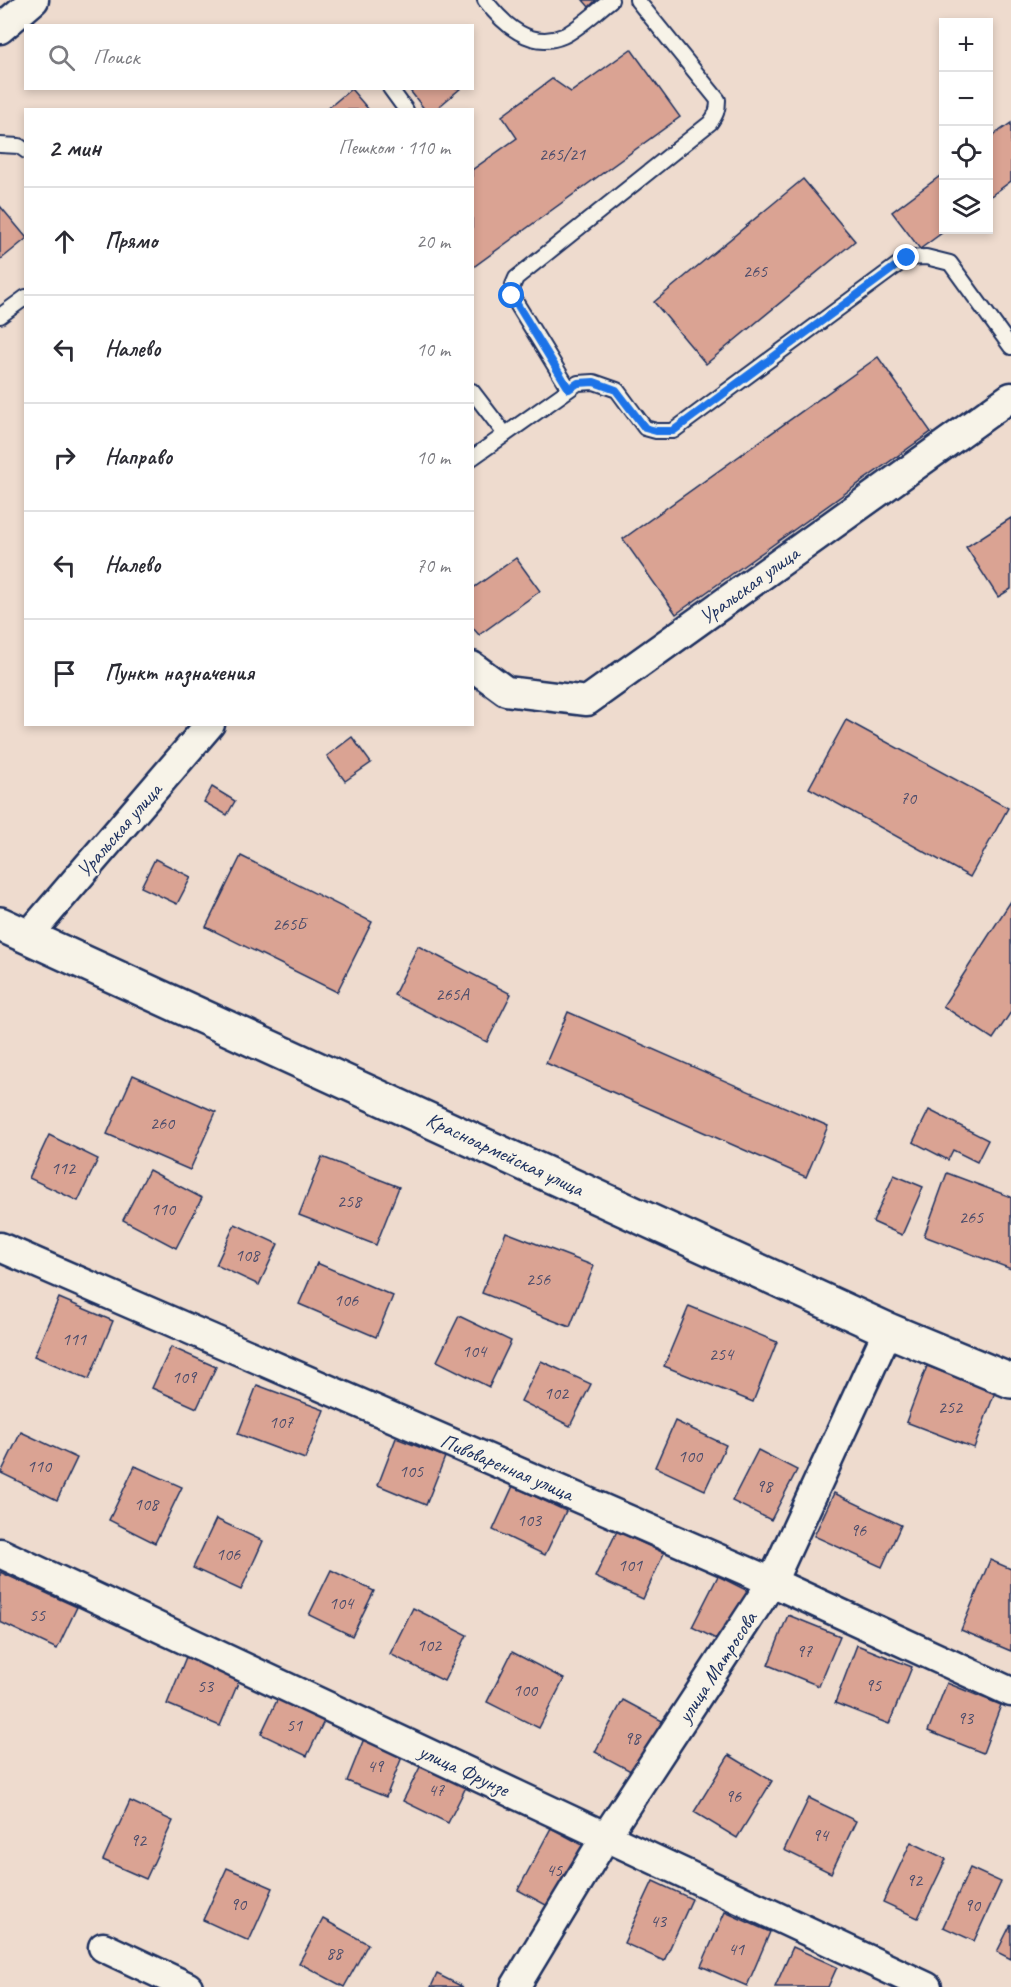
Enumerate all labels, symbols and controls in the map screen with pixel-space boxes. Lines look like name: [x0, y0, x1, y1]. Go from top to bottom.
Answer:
map controls: [939, 18, 993, 234]
button: +: [939, 18, 993, 72]
search box: [24, 24, 474, 90]
icon: search: [45, 41, 78, 74]
text: Поиск: [93, 43, 139, 71]
button: −: [939, 72, 993, 126]
button: locate: [939, 126, 993, 180]
text: 2 мин: [48, 131, 101, 164]
text: Пешком · 110 m: [338, 135, 450, 160]
house number: 265/21: [539, 143, 586, 165]
button: layers: [939, 180, 993, 234]
icon: ahead: [48, 225, 81, 258]
text: Прямо: [105, 227, 157, 255]
text: 20 m: [416, 229, 450, 254]
route end: [893, 244, 919, 270]
house number: 265: [743, 260, 768, 282]
route start: [498, 282, 524, 308]
icon: left: [48, 333, 81, 366]
text: Налево: [105, 335, 161, 363]
text: 10 m: [416, 337, 450, 362]
icon: right: [48, 441, 81, 474]
text: Направо: [105, 443, 172, 471]
text: 10 m: [416, 445, 450, 470]
street label: Уральская улица: [694, 539, 806, 630]
icon: left: [48, 549, 81, 582]
text: Налево: [105, 551, 161, 579]
text: 70 m: [416, 553, 450, 578]
icon: arrive: [48, 657, 81, 690]
text: Пункт назначения: [105, 659, 254, 687]
street label: Уральская улица: [71, 776, 169, 883]
house number: 70: [900, 787, 918, 809]
house number: 265Б: [272, 913, 309, 935]
house number: 265А: [435, 983, 470, 1005]
street label: Красноармейская улица: [422, 1106, 589, 1202]
house number: 260: [150, 1112, 176, 1134]
house number: 112: [51, 1157, 77, 1179]
house number: 258: [337, 1190, 363, 1212]
house number: 110: [151, 1198, 177, 1220]
house number: 265: [959, 1206, 984, 1228]
house number: 108: [235, 1244, 261, 1266]
house number: 256: [526, 1268, 551, 1290]
house number: 106: [334, 1289, 359, 1311]
house number: 111: [62, 1328, 87, 1350]
house number: 104: [462, 1340, 488, 1362]
house number: 254: [709, 1343, 735, 1365]
house number: 109: [172, 1366, 198, 1388]
house number: 102: [544, 1382, 570, 1404]
house number: 252: [938, 1396, 964, 1418]
house number: 107: [269, 1411, 294, 1433]
street label: Пивоваренная улица: [437, 1427, 580, 1508]
house number: 100: [678, 1445, 704, 1467]
house number: 110: [27, 1455, 53, 1477]
house number: 105: [399, 1460, 424, 1482]
house number: 98: [756, 1475, 774, 1497]
house number: 108: [134, 1493, 160, 1515]
house number: 103: [517, 1509, 543, 1531]
house number: 96: [850, 1519, 867, 1541]
house number: 106: [216, 1543, 241, 1565]
house number: 101: [618, 1554, 643, 1576]
house number: 104: [329, 1592, 355, 1614]
house number: 55: [29, 1604, 46, 1626]
street label: улица Матросова: [670, 1605, 764, 1729]
house number: 102: [417, 1634, 443, 1656]
house number: 97: [796, 1640, 813, 1662]
house number: 95: [865, 1674, 882, 1696]
house number: 53: [197, 1675, 215, 1697]
house number: 100: [513, 1679, 539, 1701]
house number: 93: [957, 1707, 975, 1729]
house number: 51: [286, 1714, 303, 1736]
house number: 98: [624, 1727, 642, 1749]
street label: улица Фрунзе: [413, 1737, 514, 1803]
house number: 49: [367, 1755, 385, 1777]
house number: 47: [428, 1779, 445, 1801]
house number: 96: [725, 1785, 742, 1807]
house number: 94: [812, 1824, 830, 1846]
house number: 92: [130, 1829, 148, 1851]
house number: 45: [546, 1859, 563, 1881]
house number: 92: [906, 1869, 924, 1891]
house number: 90: [230, 1893, 248, 1915]
house number: 90: [964, 1894, 982, 1916]
house number: 43: [650, 1910, 668, 1932]
house number: 41: [728, 1938, 745, 1960]
house number: 88: [326, 1942, 344, 1964]

